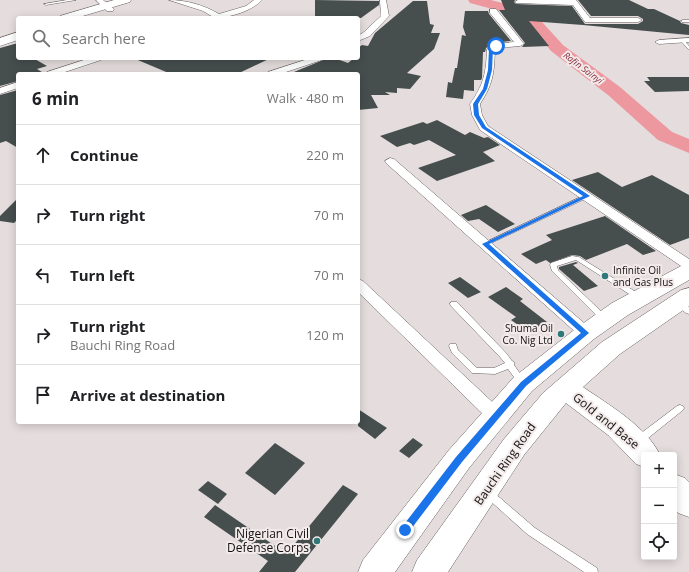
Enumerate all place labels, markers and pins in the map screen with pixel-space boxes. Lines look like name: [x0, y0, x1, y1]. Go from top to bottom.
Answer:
place label: Infinite Oil and Gas Plus: [613, 263, 673, 289]
marker: Infinite Oil and Gas Plus: [600, 271, 610, 281]
place label: Shuma Oil Co. Nig Ltd: [502, 321, 553, 347]
marker: Shuma Oil Co. Nig Ltd: [556, 329, 566, 339]
place label: Nigerian Civil Defense Corps: [227, 525, 309, 556]
marker: Nigerian Civil Defense Corps: [312, 536, 322, 546]

